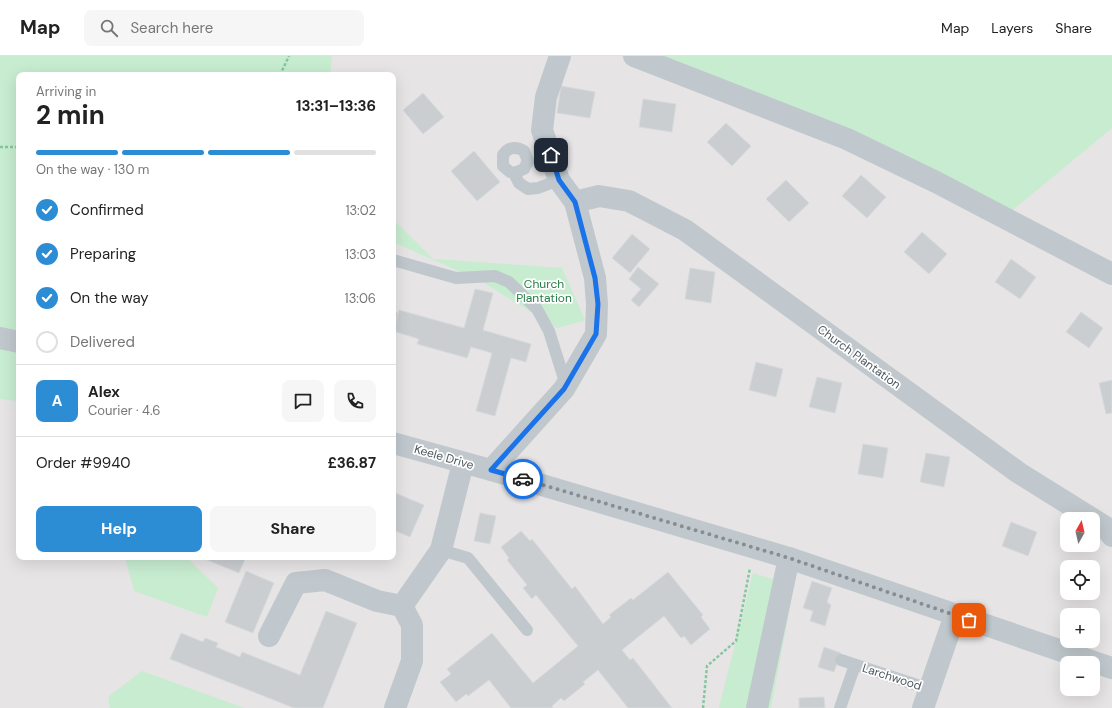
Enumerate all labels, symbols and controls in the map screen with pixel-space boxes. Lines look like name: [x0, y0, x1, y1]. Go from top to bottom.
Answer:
search box: [84, 10, 364, 46]
text: Map: [20, 15, 60, 40]
icon: search: [98, 17, 120, 39]
text: Search here: [130, 18, 213, 38]
text: Map: [941, 19, 969, 37]
text: Layers: [991, 19, 1033, 37]
text: Share: [1055, 19, 1092, 37]
text: Arriving in: [36, 83, 96, 100]
text: 13:31–13:36: [296, 96, 376, 116]
text: 2 min: [36, 98, 105, 132]
pin: [534, 138, 568, 172]
icon: home: [540, 144, 562, 166]
text: On the way · 130 m: [36, 161, 149, 178]
icon: check: [36, 199, 58, 221]
text: Confirmed: [70, 200, 144, 220]
text: 13:02: [345, 202, 376, 219]
icon: check: [36, 243, 58, 265]
text: Preparing: [70, 244, 136, 264]
text: 13:03: [345, 246, 376, 263]
park label: Church Plantation: [516, 276, 572, 306]
icon: check: [36, 287, 58, 309]
text: On the way: [70, 288, 149, 308]
text: 13:06: [345, 290, 376, 307]
street label: Church Plantation: [814, 321, 904, 393]
text: Delivered: [70, 332, 135, 352]
button: chat: [282, 380, 324, 422]
button: phone: [334, 380, 376, 422]
text: Alex: [88, 382, 120, 402]
text: A: [52, 391, 62, 411]
text: Courier · 4.6: [88, 402, 160, 419]
street label: Keele Drive: [412, 441, 476, 473]
text: Order #9940: [36, 453, 131, 473]
text: £36.87: [327, 453, 376, 473]
courier: [503, 459, 543, 499]
icon: car: [512, 468, 534, 490]
button: Help: [36, 506, 202, 552]
button: Share: [210, 506, 376, 552]
north arrow: [1060, 512, 1100, 552]
map controls: [1060, 512, 1100, 696]
button: locate: [1060, 560, 1100, 600]
pin: [952, 603, 986, 637]
button: +: [1060, 608, 1100, 648]
icon: bag: [958, 609, 980, 631]
button: −: [1060, 656, 1100, 696]
street label: Larchwood: [860, 660, 924, 694]

